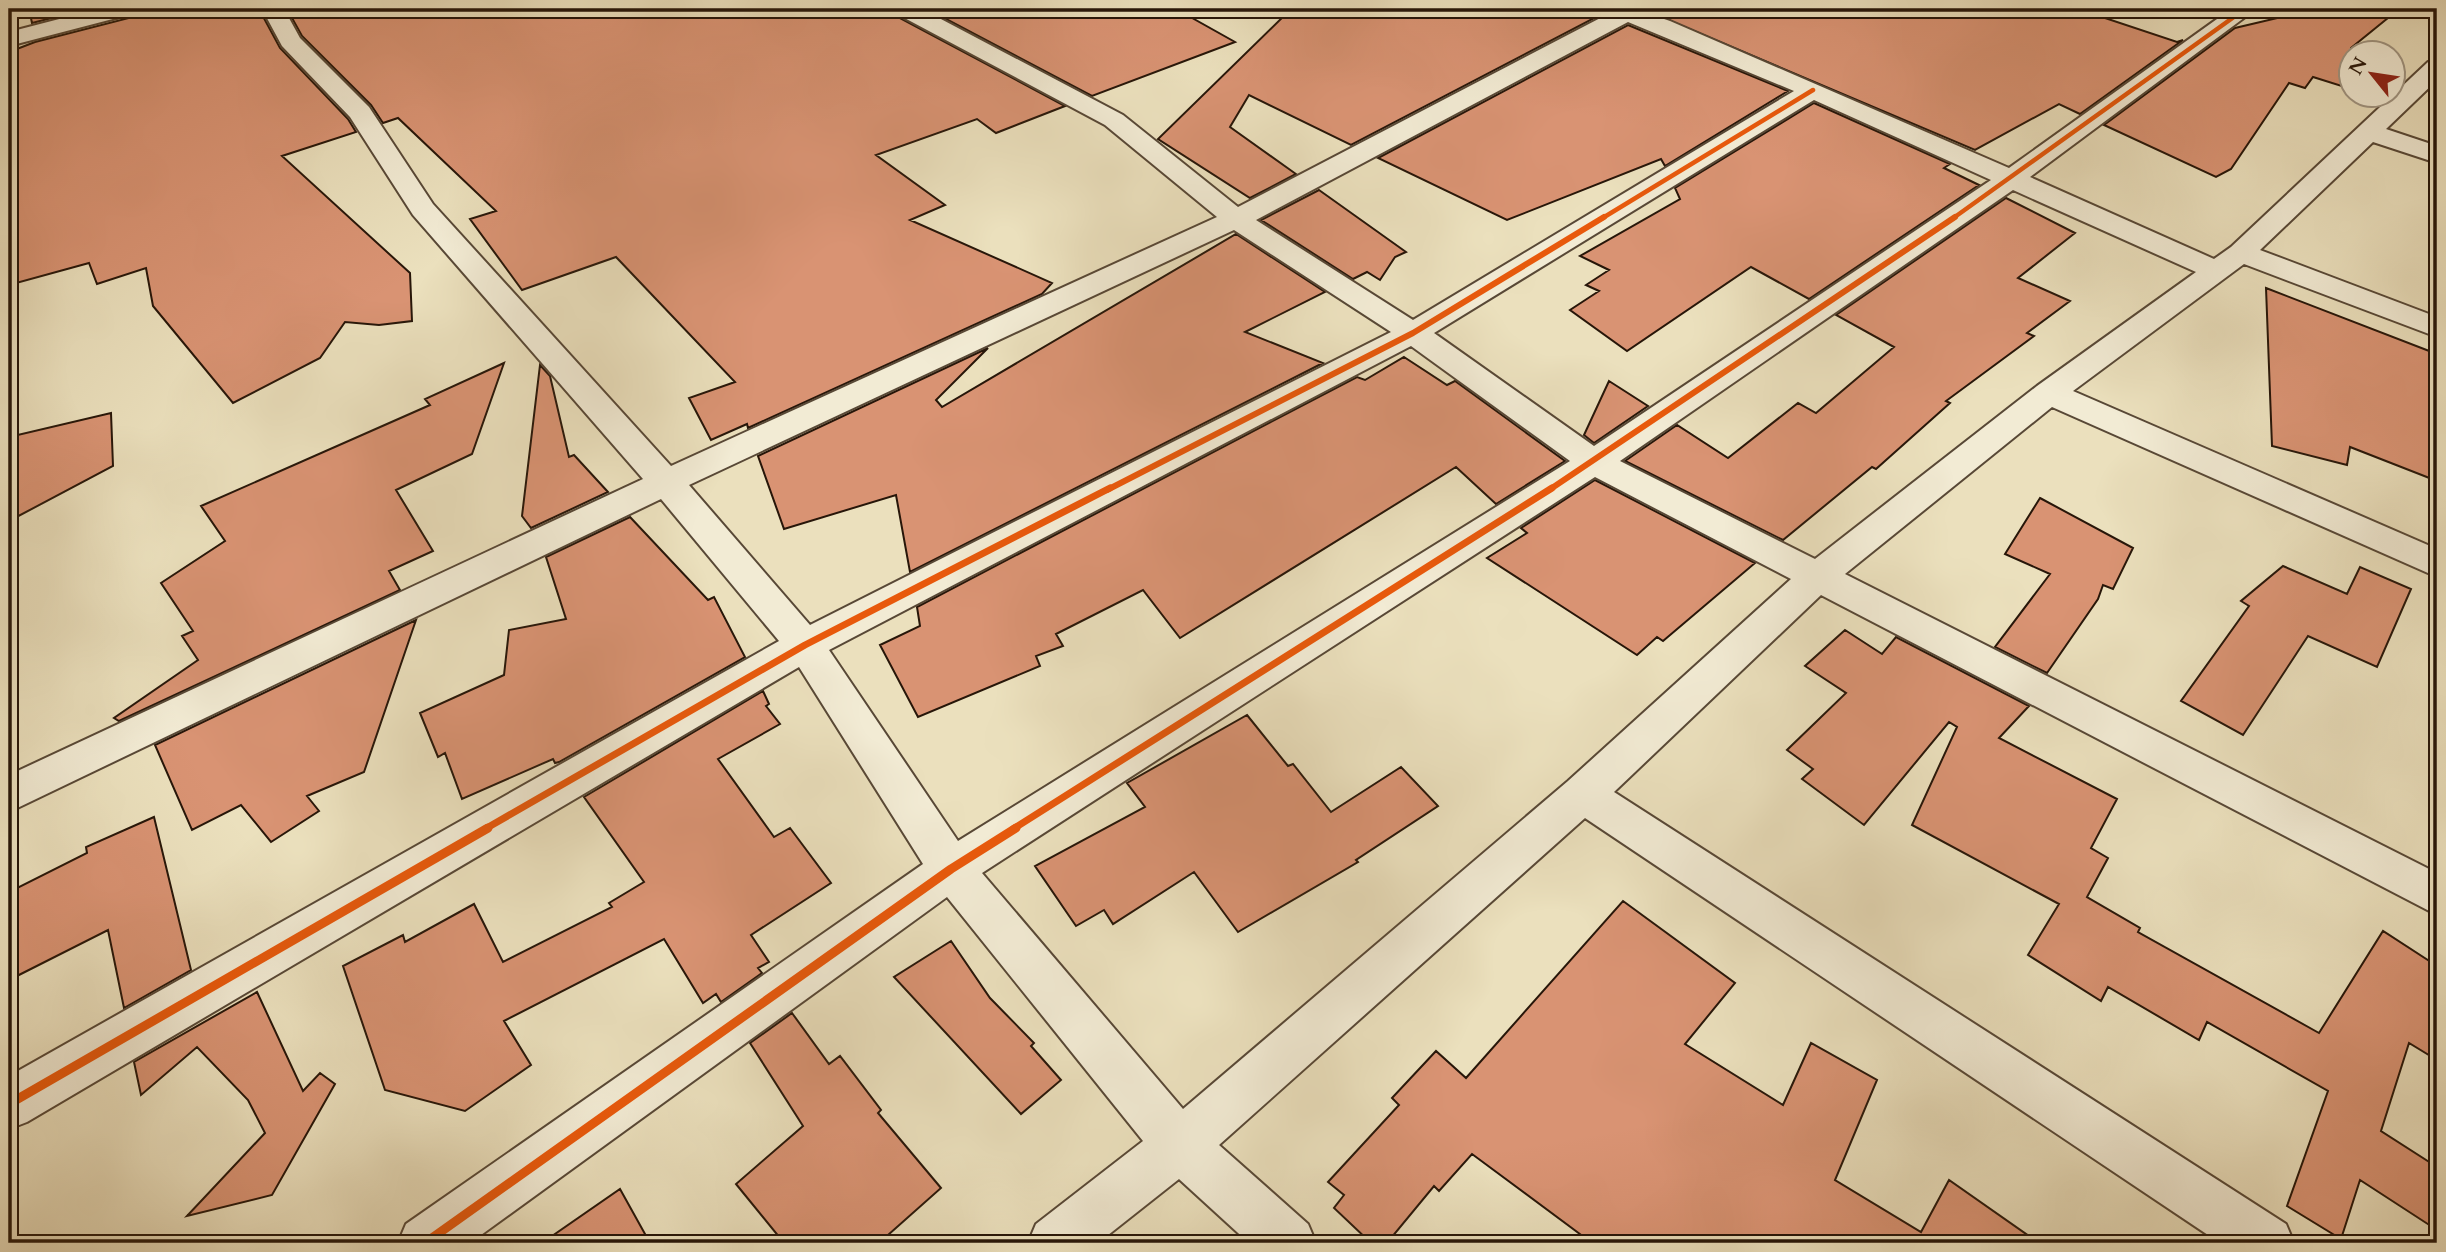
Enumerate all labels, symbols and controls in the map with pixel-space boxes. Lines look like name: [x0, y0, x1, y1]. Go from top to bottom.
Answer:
north arrow: [2338, 38, 2408, 108]
text: N: [2343, 52, 2374, 80]

